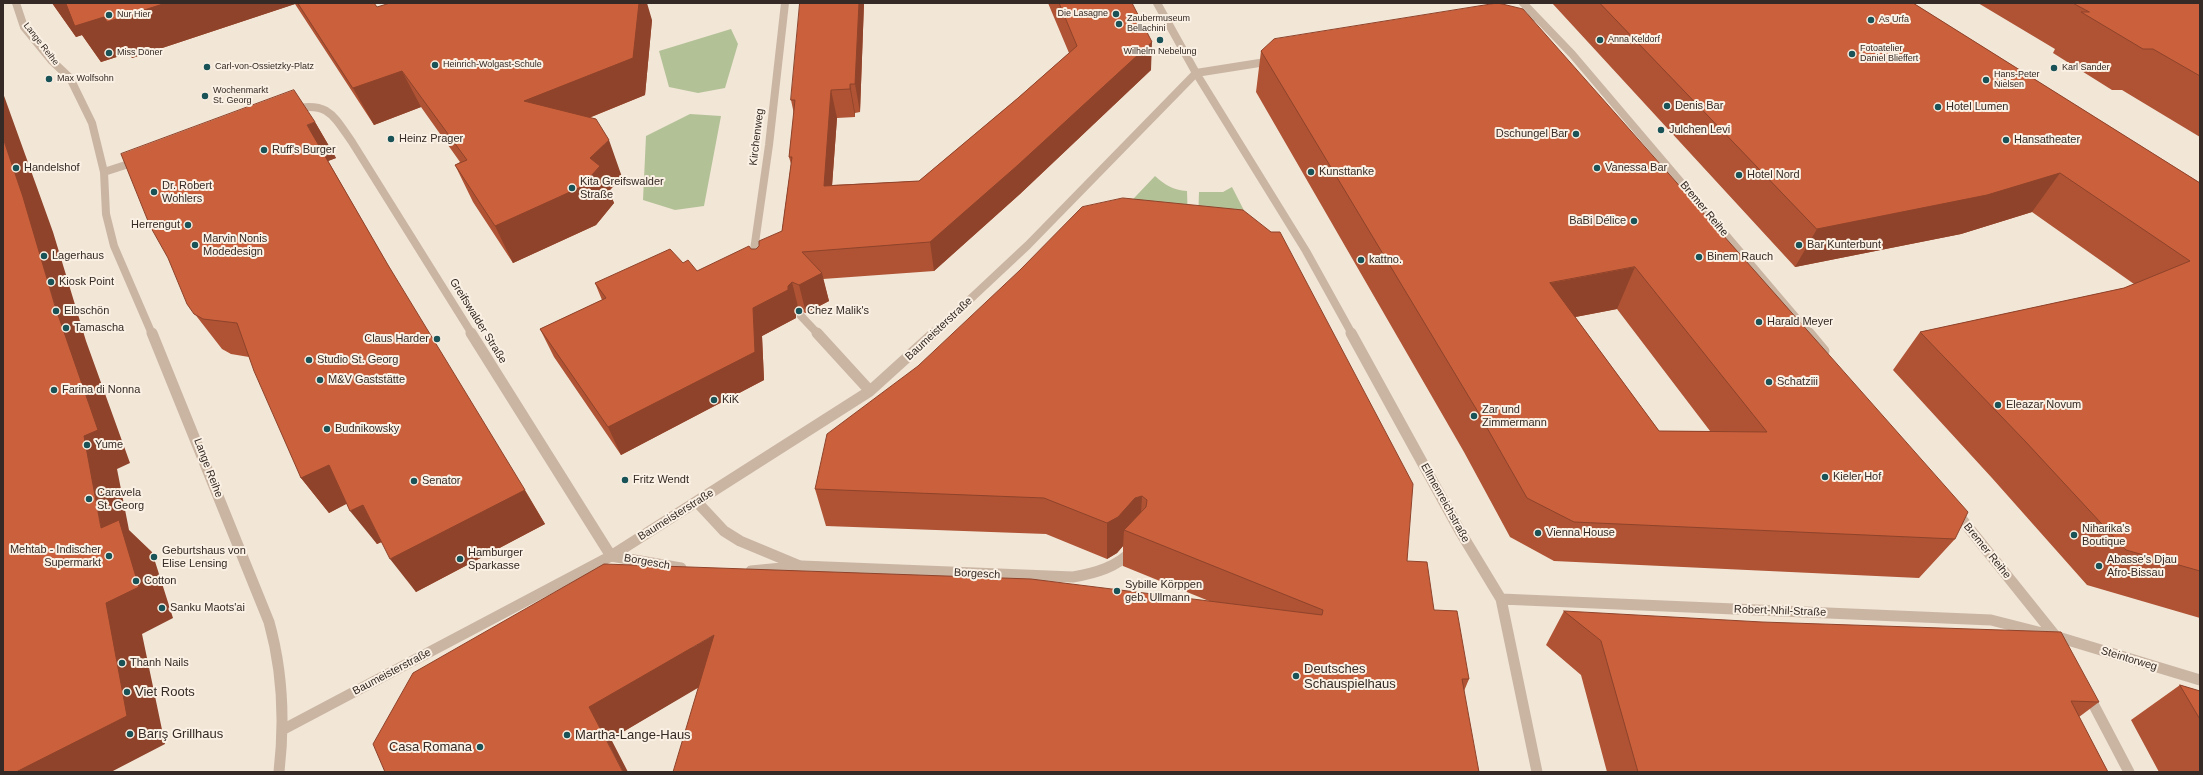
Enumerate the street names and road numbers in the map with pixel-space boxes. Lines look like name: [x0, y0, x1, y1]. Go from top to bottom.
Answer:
street label: Lange Reihe: [21, 21, 61, 67]
street label: Kirchenweg: [747, 108, 767, 166]
street label: Bremer Reihe: [1677, 179, 1731, 239]
street label: Greifswalder Straße: [446, 276, 510, 366]
street label: Baumeisterstraße: [903, 295, 975, 363]
street label: Lange Reihe: [191, 437, 225, 499]
street label: Ellmenreichstraße: [1418, 461, 1472, 545]
street label: Baumeisterstraße: [636, 486, 716, 544]
street label: Bremer Reihe: [1961, 520, 2013, 582]
street label: Borgesch: [623, 551, 671, 573]
street label: Borgesch: [953, 566, 1001, 582]
street label: Robert-Nhil-Straße: [1734, 603, 1826, 619]
street label: Steintorweg: [2099, 644, 2159, 674]
street label: Baumeisterstraße: [351, 646, 433, 698]

